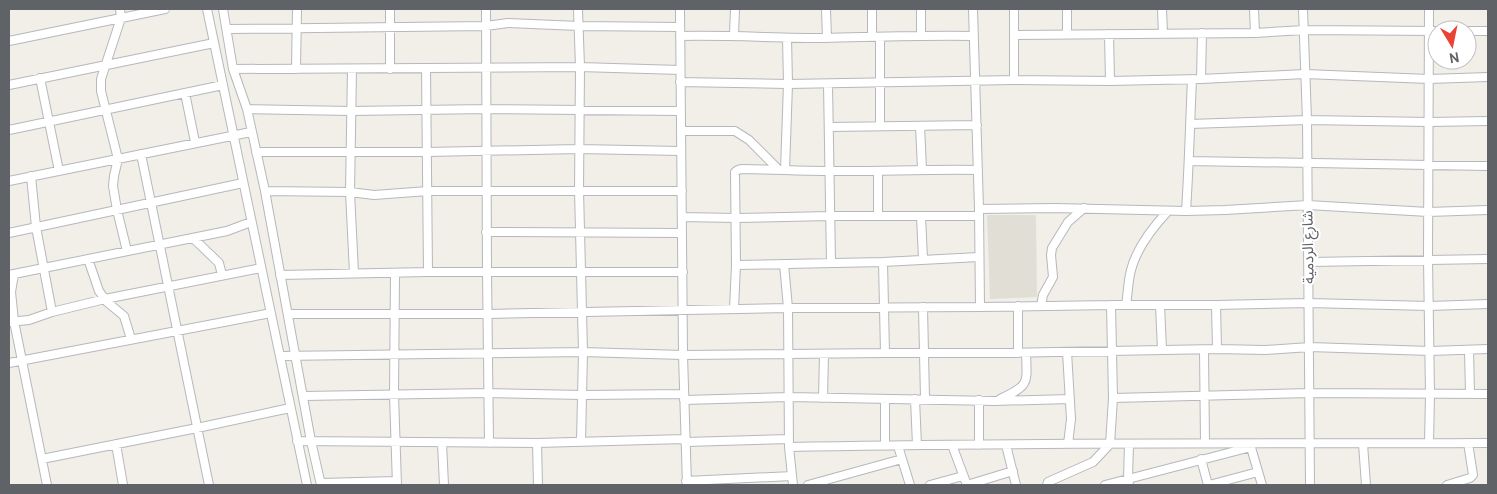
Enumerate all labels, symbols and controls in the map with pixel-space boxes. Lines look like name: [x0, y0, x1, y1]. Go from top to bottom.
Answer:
north arrow: [1427, 20, 1477, 70]
text: N: [1448, 48, 1461, 68]
street label: شارع الردمية: [1298, 210, 1321, 284]

